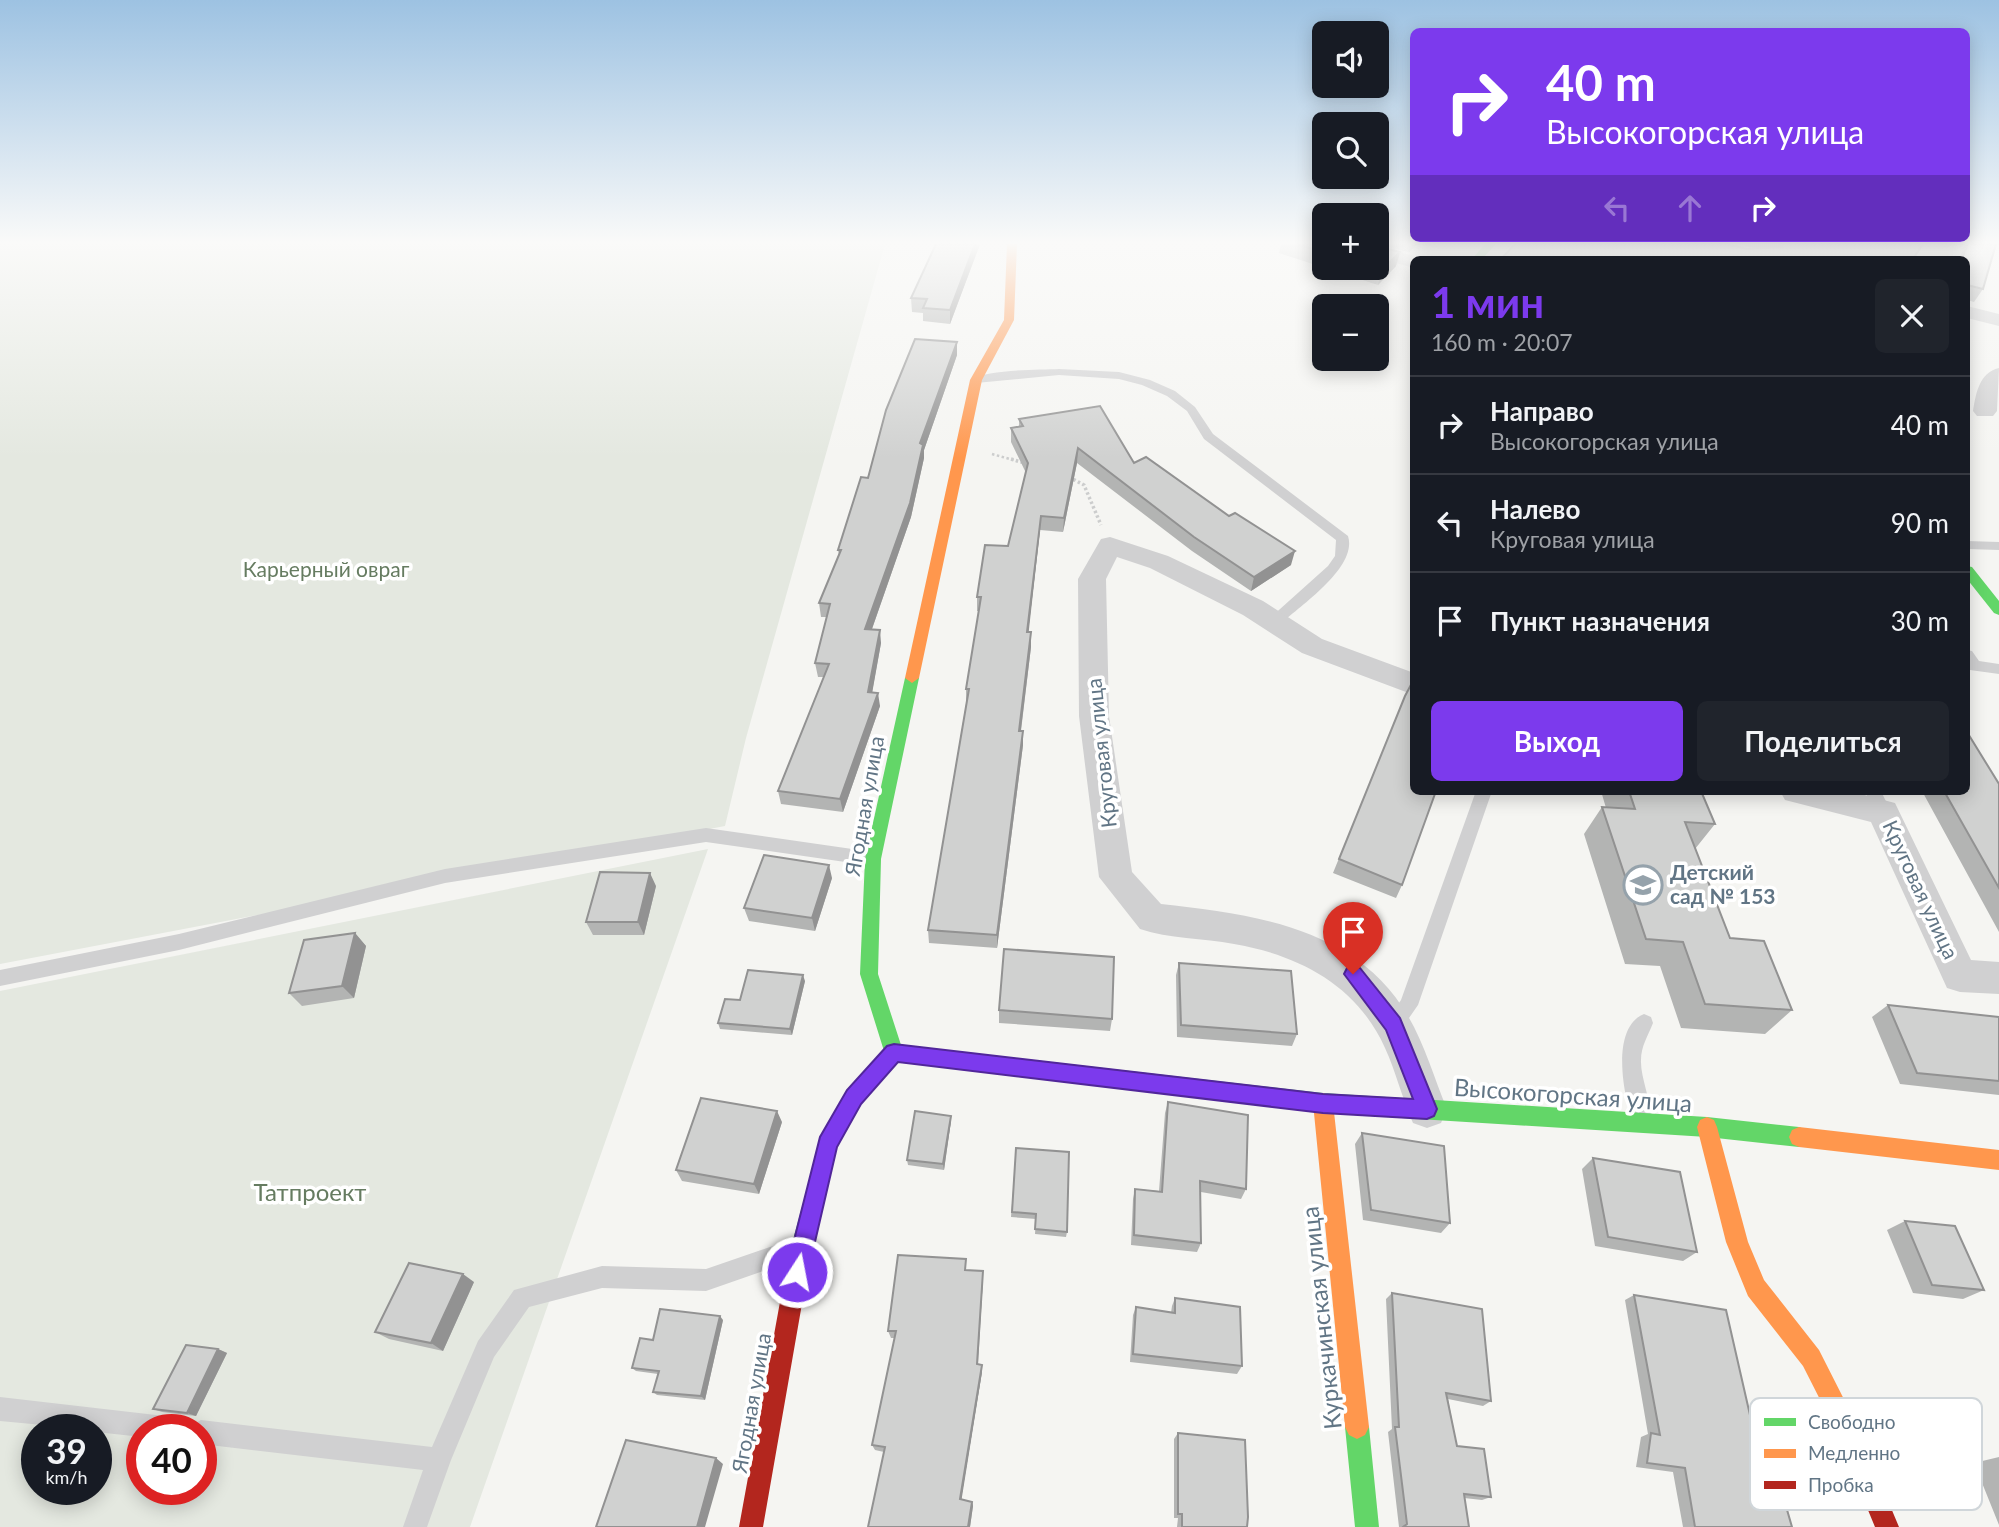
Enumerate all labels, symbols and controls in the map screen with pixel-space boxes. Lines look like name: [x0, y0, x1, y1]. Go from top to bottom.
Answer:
map controls: [1312, 21, 1389, 371]
button: sound: [1312, 21, 1389, 98]
text: 40 m: [1546, 53, 1656, 111]
icon: right: [1431, 56, 1522, 147]
button: search: [1312, 112, 1389, 189]
text: Высокогорская улица: [1546, 112, 1864, 151]
icon: left: [1598, 189, 1636, 227]
icon: ahead: [1671, 189, 1709, 227]
icon: right: [1744, 189, 1782, 227]
button: +: [1312, 203, 1389, 280]
text: 1 мин: [1431, 277, 1544, 327]
button: close: [1875, 279, 1949, 353]
button: −: [1312, 294, 1389, 371]
text: 160 m · 20:07: [1431, 328, 1573, 356]
text: Направо: [1490, 395, 1594, 427]
icon: right: [1431, 406, 1469, 444]
text: 40 m: [1891, 409, 1949, 441]
text: Высокогорская улица: [1490, 427, 1719, 455]
text: Налево: [1490, 493, 1580, 525]
icon: left: [1431, 504, 1469, 542]
text: 90 m: [1891, 507, 1949, 539]
text: Круговая улица: [1490, 525, 1655, 553]
park label: Карьерный овраг: [243, 556, 410, 581]
icon: arrive: [1431, 602, 1469, 640]
text: Пункт назначения: [1490, 605, 1710, 637]
text: 30 m: [1891, 605, 1949, 637]
street label: Круговая улица: [1080, 677, 1121, 829]
button: Выход: [1431, 701, 1683, 781]
button: Поделиться: [1697, 701, 1949, 781]
street label: Ягодная улица: [839, 734, 888, 879]
street label: Круговая улица: [1878, 816, 1964, 963]
place label: Детский сад № 153: [1670, 859, 1776, 908]
school or university icon: Детский сад № 153: [1622, 864, 1664, 906]
pin: [1323, 902, 1383, 974]
icon: arrive: [1334, 913, 1372, 951]
street label: Высокогорская улица: [1453, 1072, 1693, 1117]
park label: Татпроект: [254, 1177, 367, 1206]
street label: Куркачинская улица: [1294, 1205, 1347, 1431]
position arrow: [760, 1235, 834, 1309]
street label: Ягодная улица: [726, 1331, 775, 1476]
legend: [1750, 1398, 1982, 1510]
text: Свободно: [1808, 1410, 1896, 1433]
speed limit sign: 40: [126, 1414, 217, 1505]
text: 39: [46, 1429, 87, 1471]
text: Медленно: [1808, 1441, 1900, 1464]
text: km/h: [45, 1466, 88, 1488]
text: Пробка: [1808, 1473, 1874, 1496]

